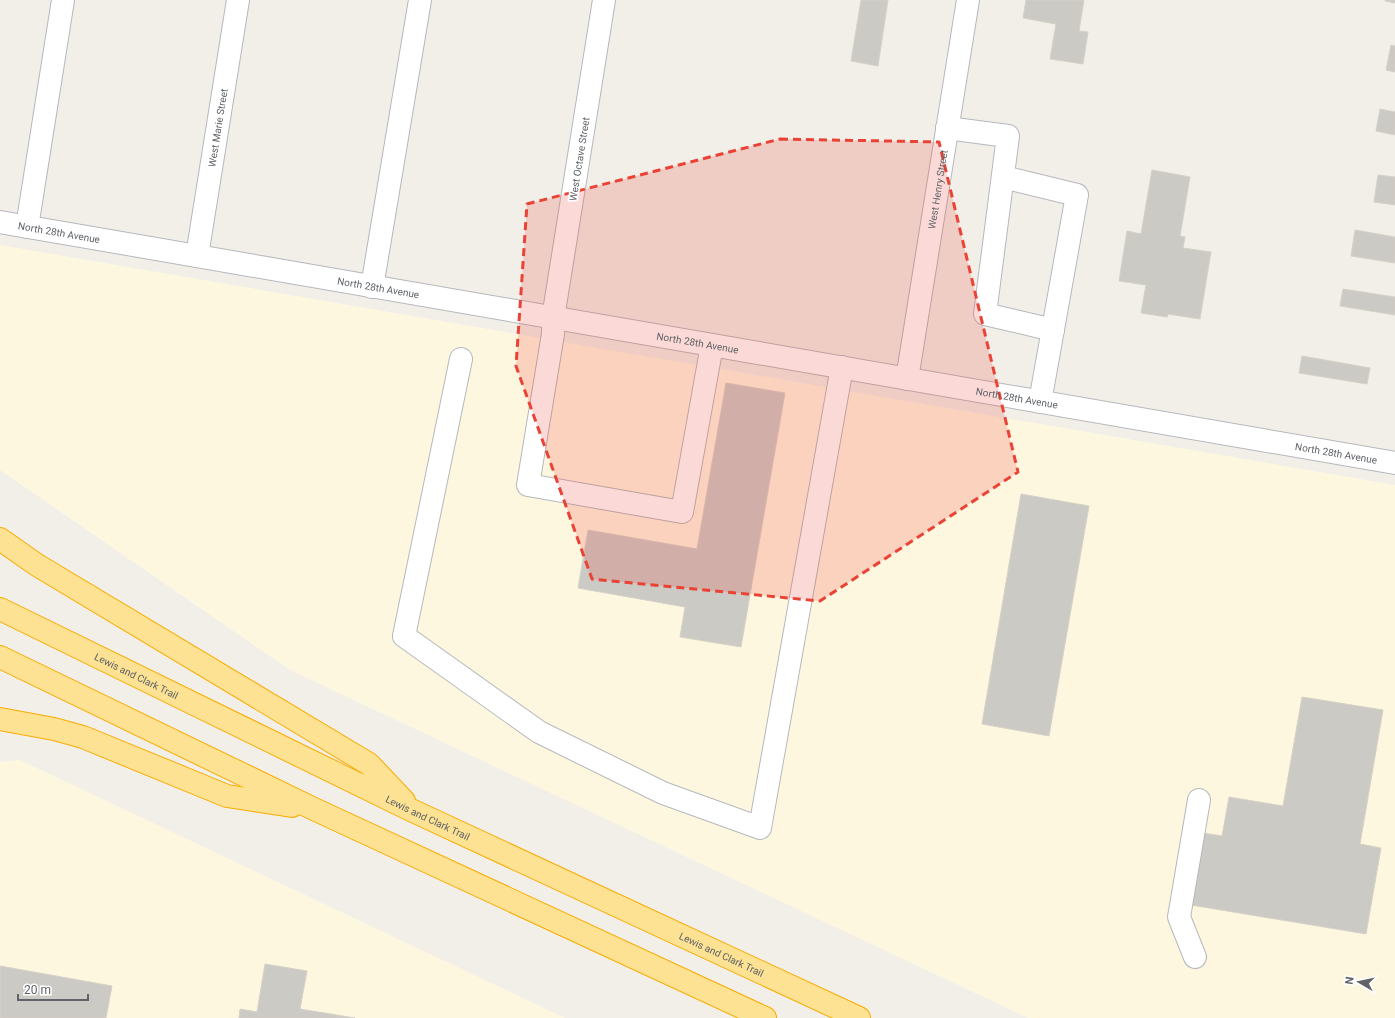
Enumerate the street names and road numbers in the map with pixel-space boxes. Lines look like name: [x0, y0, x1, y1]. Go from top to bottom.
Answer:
street label: West Marie Street: [206, 88, 230, 168]
street label: West Octave Street: [567, 116, 592, 202]
street label: West Henry Street: [926, 149, 950, 230]
street label: North 28th Avenue: [17, 220, 101, 245]
street label: North 28th Avenue: [336, 275, 420, 300]
street label: North 28th Avenue: [656, 331, 739, 356]
street label: North 28th Avenue: [975, 386, 1059, 411]
street label: North 28th Avenue: [1294, 441, 1378, 466]
street label: Lewis and Clark Trail: [93, 651, 180, 701]
street label: Lewis and Clark Trail: [384, 793, 471, 843]
street label: Lewis and Clark Trail: [678, 930, 765, 979]

